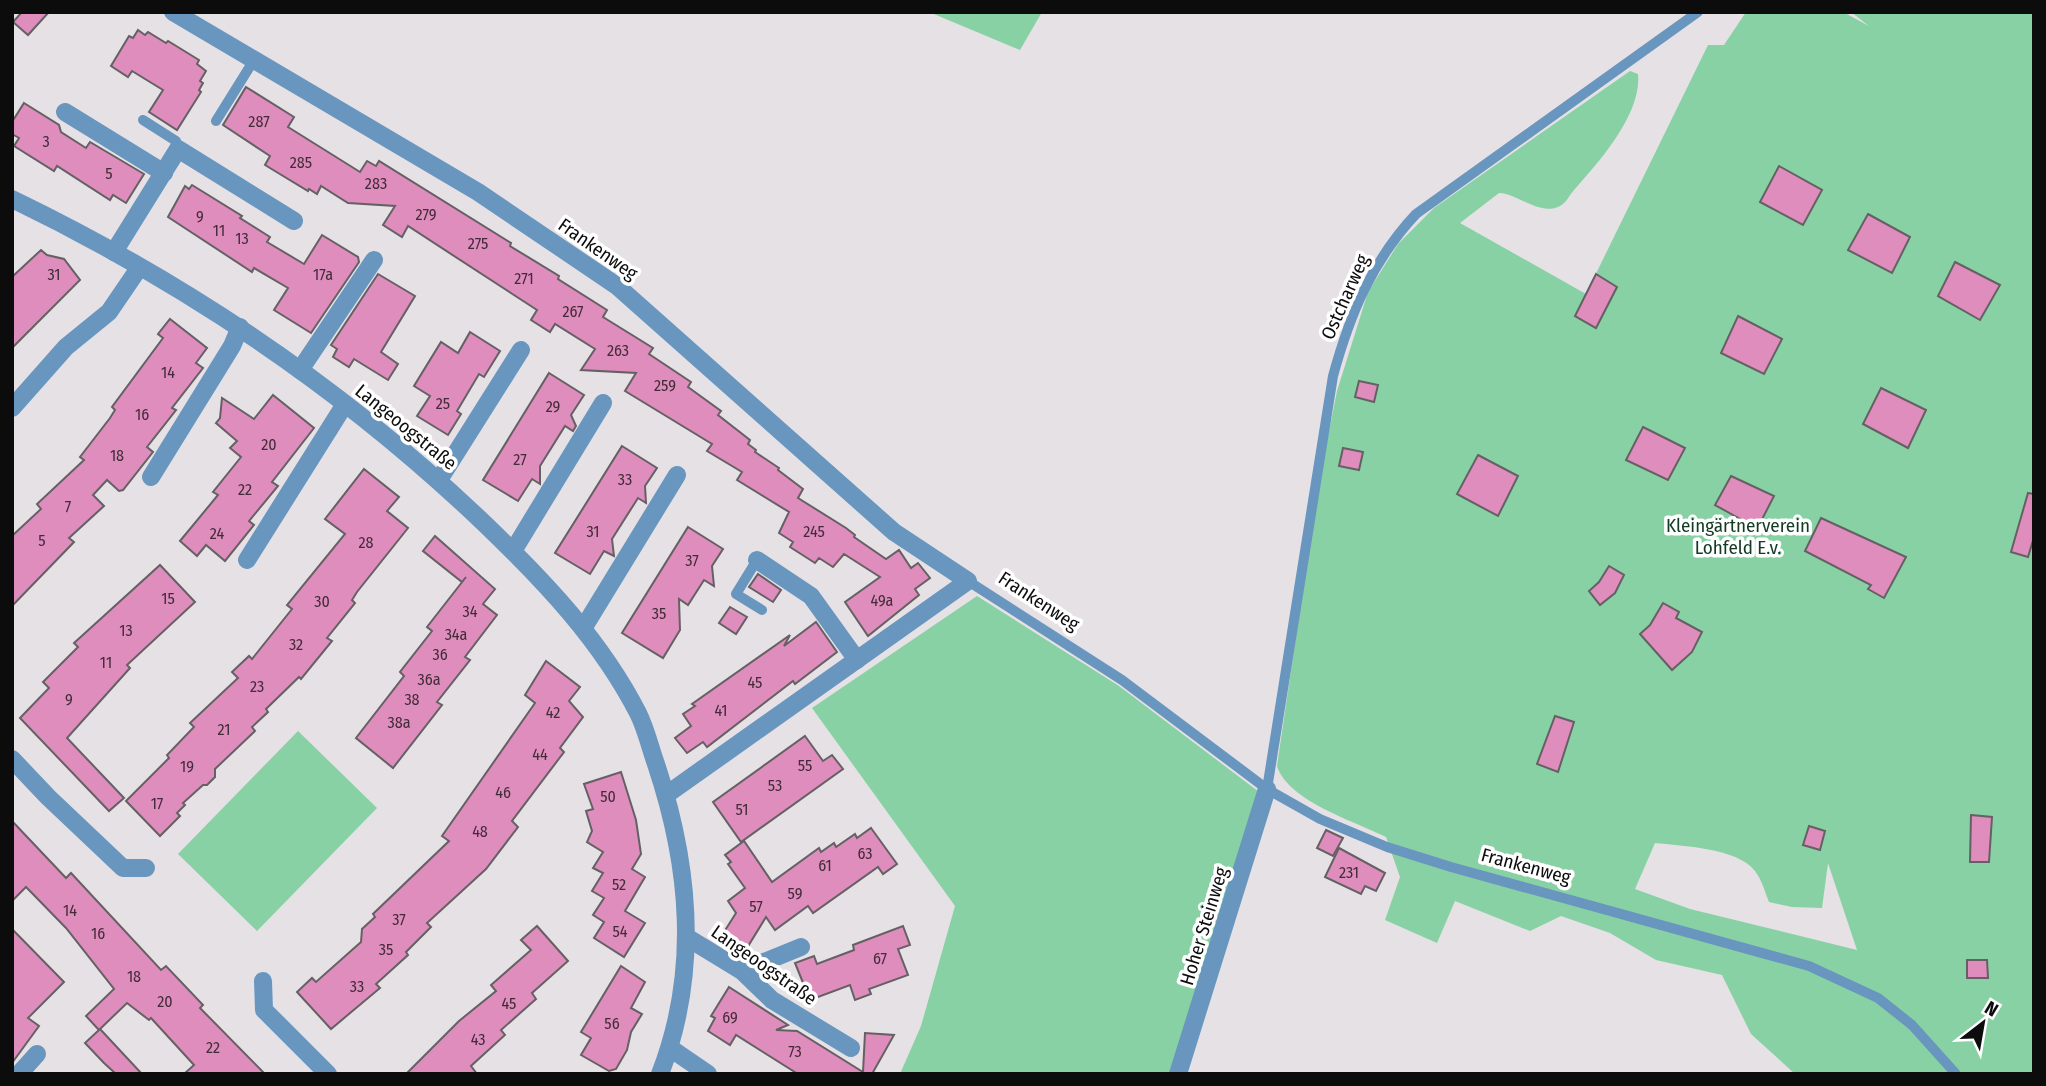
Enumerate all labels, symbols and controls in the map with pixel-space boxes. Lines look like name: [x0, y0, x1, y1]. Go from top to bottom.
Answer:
house number: 287: [248, 112, 270, 131]
house number: 3: [42, 132, 50, 151]
house number: 285: [290, 153, 312, 172]
house number: 5: [105, 164, 113, 183]
house number: 283: [365, 174, 387, 193]
house number: 279: [416, 205, 437, 224]
house number: 9: [196, 207, 204, 226]
street label: Frankenweg: [554, 213, 642, 285]
house number: 11: [213, 221, 225, 240]
house number: 13: [235, 229, 249, 248]
house number: 275: [468, 234, 488, 253]
street label: Ostcharweg: [1316, 251, 1374, 343]
house number: 31: [47, 265, 61, 284]
house number: 17a: [313, 265, 333, 284]
house number: 271: [514, 269, 534, 288]
house number: 267: [562, 302, 584, 321]
house number: 263: [607, 341, 629, 360]
house number: 14: [161, 363, 175, 382]
house number: 259: [654, 376, 676, 395]
street label: Langeoogstraße: [351, 379, 461, 475]
house number: 25: [436, 394, 450, 413]
house number: 29: [546, 397, 561, 416]
house number: 16: [135, 405, 149, 424]
house number: 20: [261, 435, 277, 454]
house number: 18: [110, 446, 124, 465]
house number: 27: [513, 450, 527, 469]
house number: 33: [618, 470, 632, 489]
house number: 22: [238, 480, 252, 499]
house number: 7: [65, 497, 72, 516]
park label: Kleingärtnerverein Lohfeld E.v.: [1666, 514, 1810, 559]
house number: 31: [586, 522, 600, 541]
house number: 245: [803, 522, 825, 541]
house number: 24: [210, 524, 224, 543]
house number: 5: [38, 531, 46, 550]
house number: 28: [358, 533, 374, 552]
house number: 37: [685, 551, 699, 570]
street label: Frankenweg: [994, 566, 1084, 636]
house number: 15: [161, 589, 175, 608]
house number: 49a: [871, 591, 894, 610]
house number: 30: [314, 592, 330, 611]
house number: 34: [463, 602, 478, 621]
house number: 35: [652, 604, 666, 623]
house number: 13: [119, 621, 133, 640]
house number: 34a: [445, 625, 468, 644]
house number: 32: [289, 635, 303, 654]
house number: 36: [432, 645, 448, 664]
house number: 11: [100, 653, 112, 672]
house number: 36a: [418, 670, 441, 689]
house number: 45: [748, 673, 762, 692]
house number: 23: [250, 677, 264, 696]
house number: 9: [65, 690, 73, 709]
house number: 38: [404, 690, 420, 709]
house number: 41: [714, 701, 728, 720]
house number: 42: [546, 703, 560, 722]
house number: 38a: [387, 713, 411, 732]
house number: 21: [218, 720, 230, 739]
house number: 44: [532, 745, 548, 764]
house number: 55: [798, 756, 812, 775]
house number: 19: [180, 757, 194, 776]
house number: 53: [768, 776, 782, 795]
house number: 46: [495, 783, 511, 802]
house number: 50: [600, 787, 616, 806]
house number: 17: [151, 794, 164, 813]
house number: 51: [736, 800, 748, 819]
house number: 48: [472, 822, 488, 841]
street label: Frankenweg: [1479, 843, 1573, 889]
house number: 63: [857, 844, 873, 863]
house number: 61: [818, 856, 832, 875]
house number: 231: [1339, 863, 1359, 882]
street label: Hoher Steinweg: [1175, 864, 1233, 988]
house number: 52: [612, 875, 626, 894]
house number: 59: [788, 884, 803, 903]
house number: 57: [749, 897, 763, 916]
house number: 14: [63, 901, 77, 920]
house number: 37: [392, 910, 406, 929]
street label: Langeoogstraße: [707, 920, 821, 1010]
house number: 54: [612, 922, 628, 941]
house number: 16: [91, 924, 105, 943]
house number: 35: [379, 940, 393, 959]
house number: 67: [873, 949, 888, 968]
house number: 18: [127, 967, 141, 986]
house number: 33: [350, 977, 364, 996]
north arrow: [1948, 988, 2018, 1058]
house number: 20: [157, 992, 173, 1011]
house number: 45: [502, 994, 516, 1013]
text: N: [1981, 996, 2002, 1022]
house number: 69: [722, 1008, 738, 1027]
house number: 56: [604, 1014, 620, 1033]
house number: 43: [471, 1030, 485, 1049]
house number: 22: [206, 1038, 220, 1057]
house number: 73: [788, 1042, 802, 1061]

